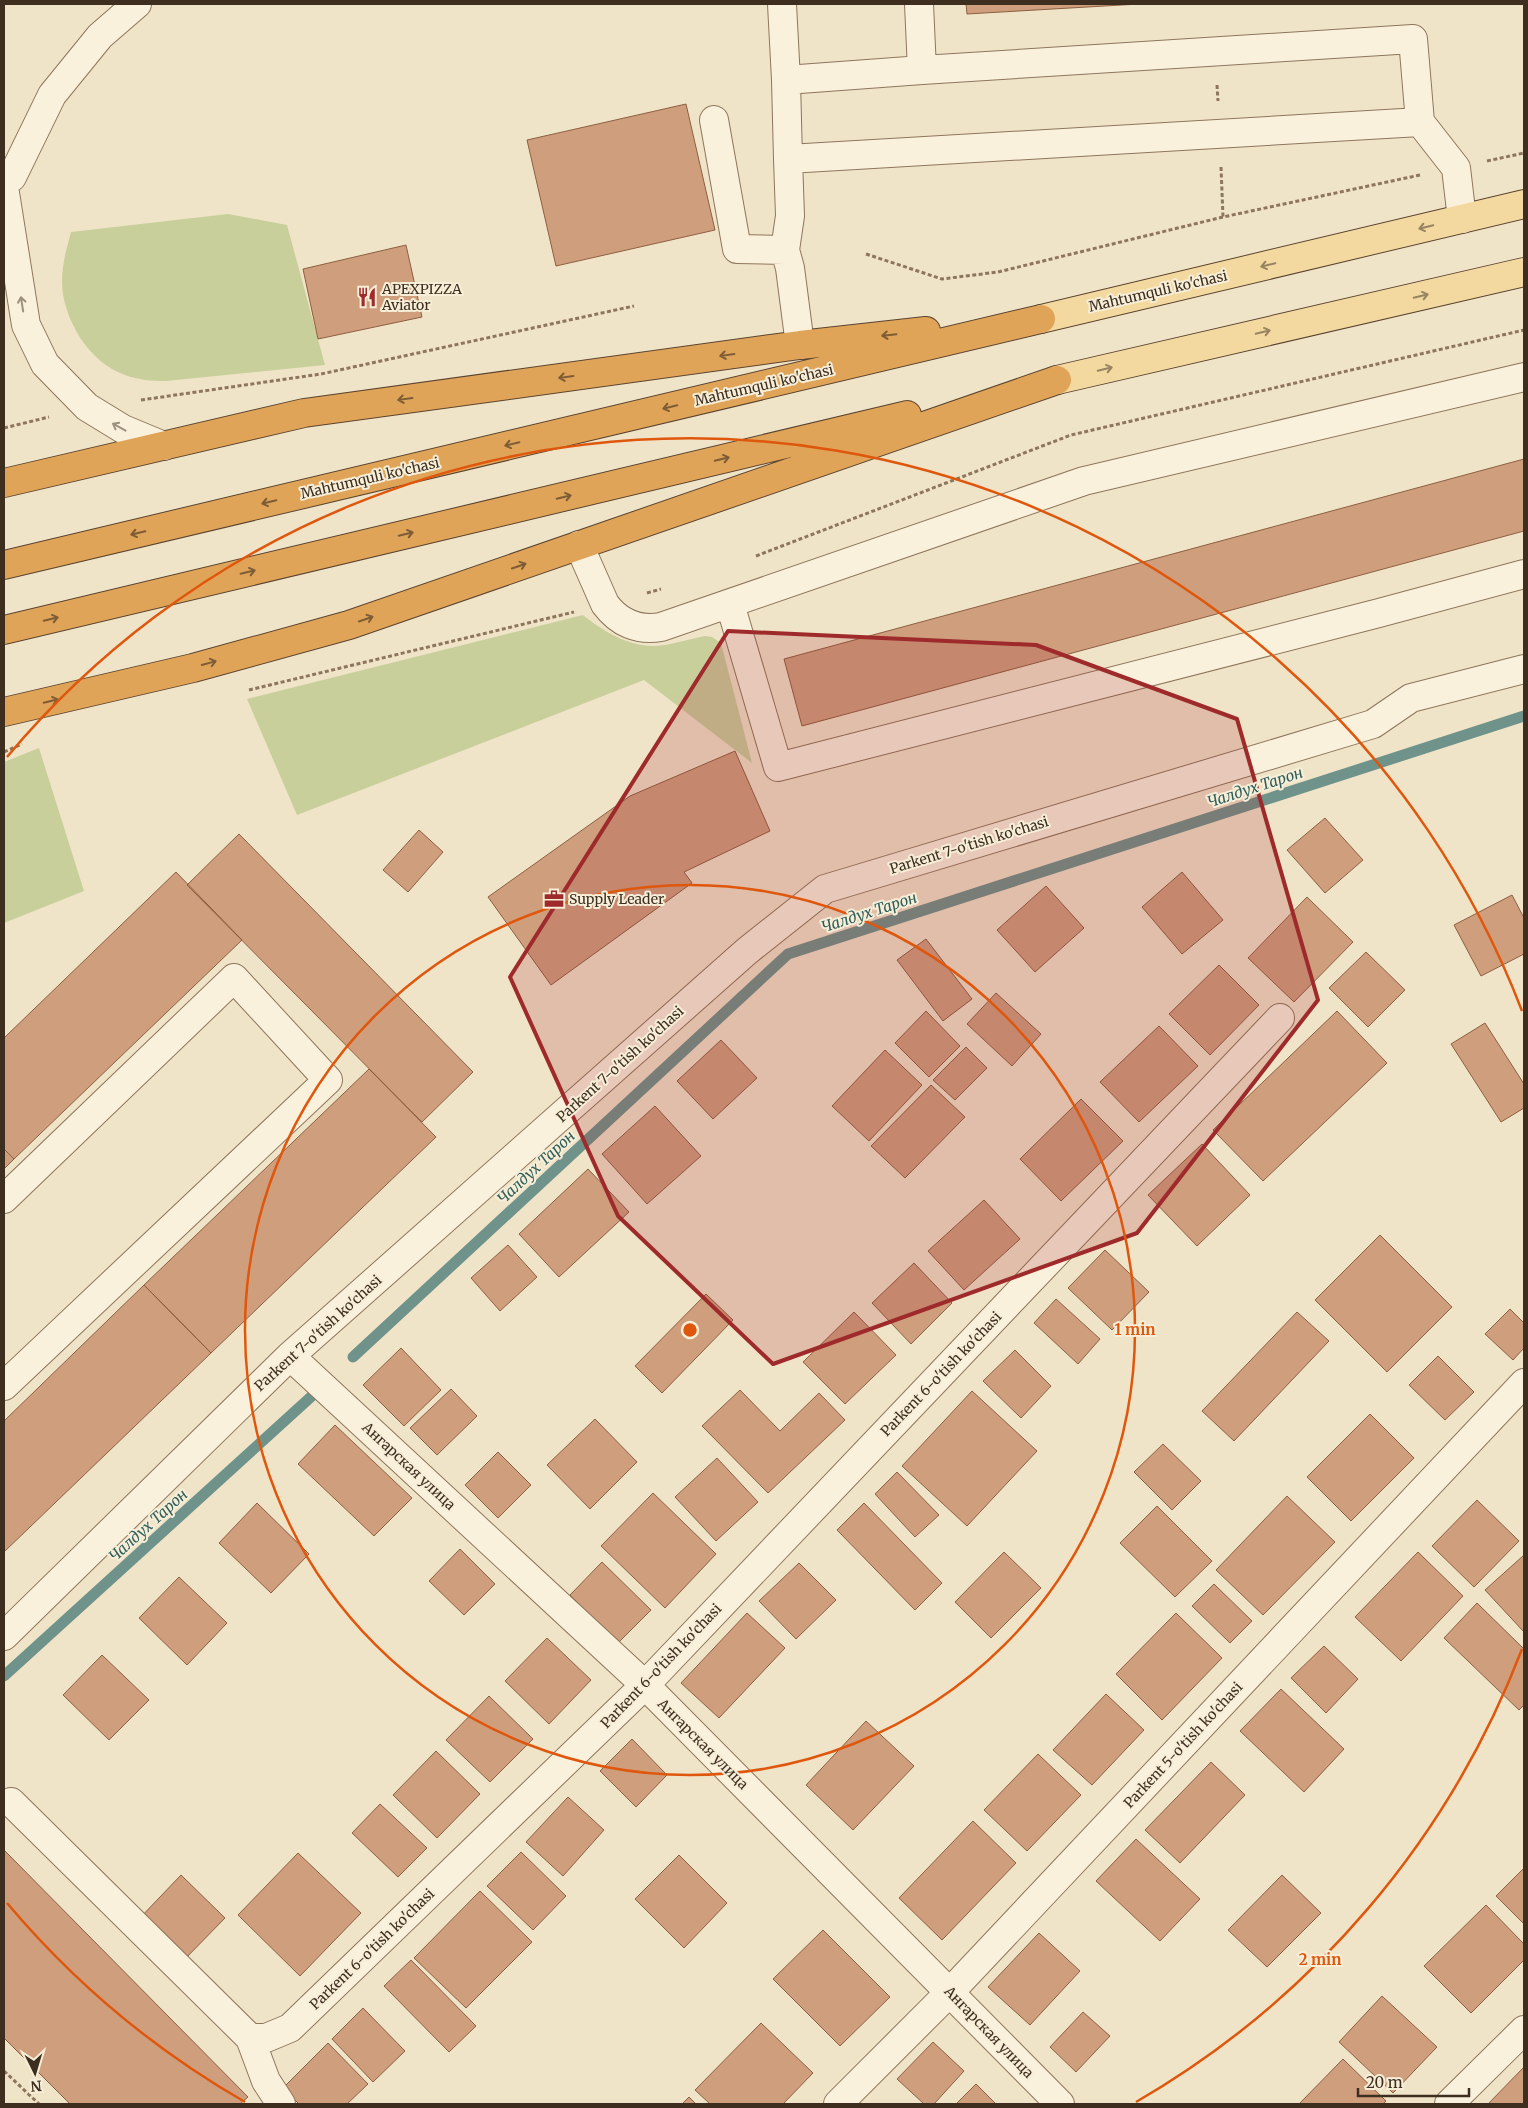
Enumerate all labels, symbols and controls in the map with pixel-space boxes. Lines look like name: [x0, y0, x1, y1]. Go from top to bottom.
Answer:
one-way arrow: [1418, 223, 1434, 232]
one-way arrow: [1260, 261, 1276, 270]
street label: Mahtumquli ko'chasi: [1087, 266, 1230, 316]
place label: APEXPIZZA Aviator: [381, 280, 462, 314]
restaurant icon: APEXPIZZA Aviator: [356, 286, 378, 308]
one-way arrow: [1413, 291, 1429, 300]
one-way arrow: [17, 297, 27, 313]
one-way arrow: [1254, 327, 1270, 336]
one-way arrow: [881, 331, 897, 340]
one-way arrow: [720, 350, 736, 360]
street label: Mahtumquli ko'chasi: [693, 360, 836, 410]
one-way arrow: [1096, 364, 1112, 373]
one-way arrow: [559, 372, 575, 382]
one-way arrow: [398, 394, 414, 404]
one-way arrow: [663, 403, 679, 412]
one-way arrow: [113, 421, 127, 431]
one-way arrow: [505, 440, 521, 449]
street label: Mahtumquli ko'chasi: [299, 453, 442, 503]
one-way arrow: [714, 454, 730, 463]
one-way arrow: [556, 492, 572, 501]
one-way arrow: [262, 498, 278, 507]
one-way arrow: [130, 529, 146, 538]
one-way arrow: [397, 529, 413, 538]
one-way arrow: [511, 561, 526, 570]
one-way arrow: [239, 567, 255, 576]
one-way arrow: [43, 614, 59, 623]
one-way arrow: [357, 614, 373, 623]
one-way arrow: [201, 658, 217, 668]
one-way arrow: [43, 696, 59, 705]
water label: Чалдух Тарон: [1205, 763, 1305, 811]
street label: Parkent 7-o'tish ko'chasi: [887, 812, 1051, 878]
office icon: Supply Leader: [543, 888, 565, 910]
water label: Чалдух Тарон: [819, 888, 919, 936]
place label: Supply Leader: [569, 890, 664, 908]
street label: Parkent 7-o'tish ko'chasi: [553, 1002, 688, 1126]
water label: Чалдух Тарон: [493, 1126, 579, 1208]
street label: Parkent 7-o'tish ko'chasi: [251, 1271, 386, 1395]
street label: Parkent 6-o'tish ko'chasi: [877, 1308, 1006, 1440]
text: 1 min: [1115, 1320, 1155, 1339]
centre of rings: [681, 1321, 699, 1339]
street label: Ангарская улица: [358, 1417, 460, 1514]
water label: Чалдух Тарон: [105, 1485, 191, 1565]
street label: Parkent 6-o'tish ko'chasi: [597, 1600, 726, 1732]
street label: Parkent 5-o'tish ko'chasi: [1120, 1678, 1247, 1812]
street label: Ангарская улица: [653, 1694, 752, 1793]
street label: Parkent 6-o'tish ko'chasi: [306, 1884, 438, 2013]
text: 2 min: [1299, 1950, 1341, 1969]
street label: Ангарская улица: [940, 1982, 1038, 2082]
north arrow: [10, 2048, 60, 2098]
scale bar: [1358, 2066, 1469, 2098]
text: 20 m: [1366, 2073, 1403, 2092]
text: N: [30, 2077, 42, 2095]

